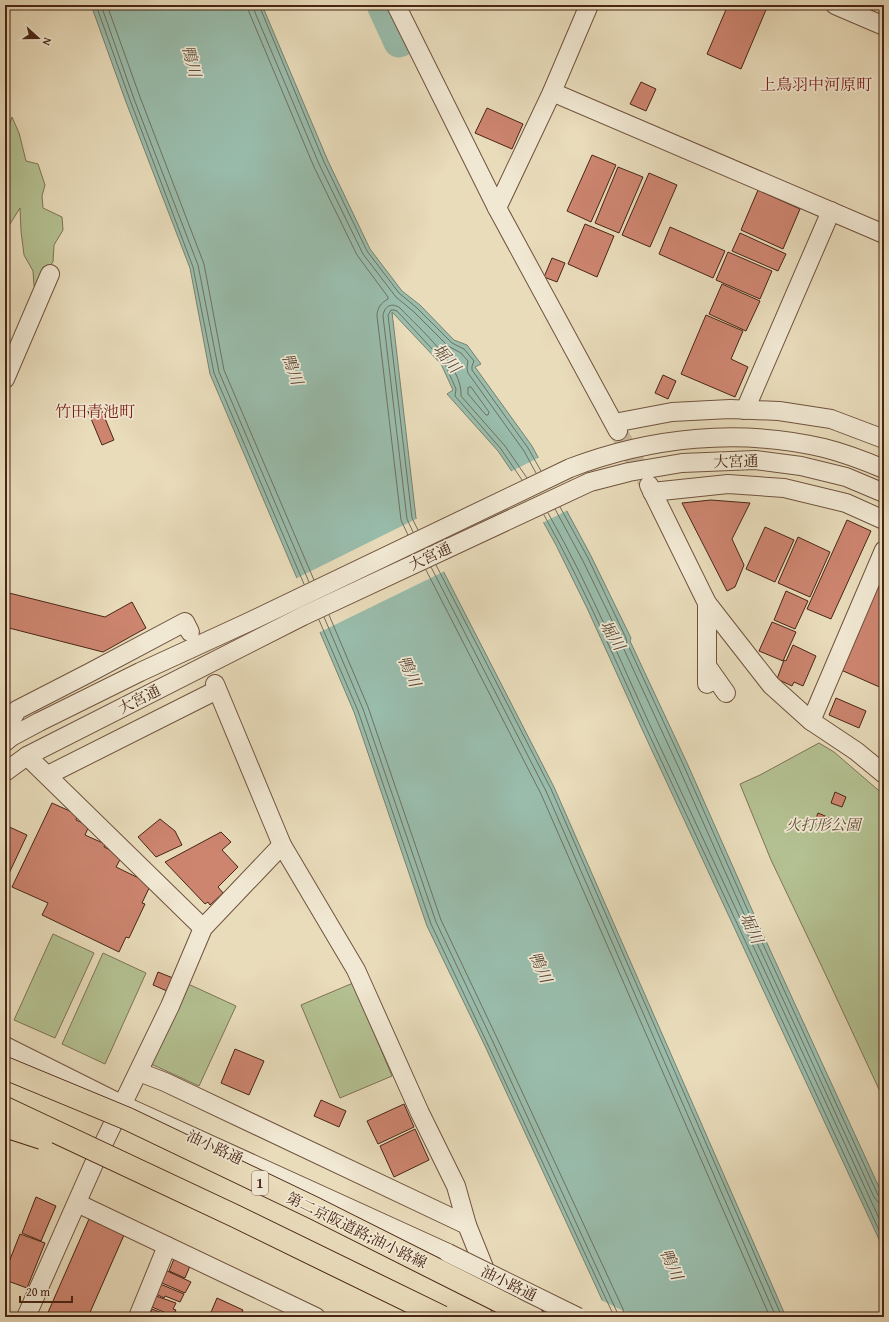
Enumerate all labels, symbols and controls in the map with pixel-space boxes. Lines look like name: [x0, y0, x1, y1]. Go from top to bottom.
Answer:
north arrow: [18, 18, 58, 58]
text: N: [38, 35, 56, 48]
water label: 鴨川: [176, 43, 208, 81]
district label: 上鳥羽中河原町: [760, 72, 872, 96]
water label: 堀川: [427, 338, 468, 379]
water label: 鴨川: [276, 350, 310, 390]
district label: 竹田青池町: [55, 399, 135, 423]
street label: 大宮通: [713, 450, 759, 472]
street label: 大宮通: [405, 537, 455, 575]
water label: 堀川: [594, 615, 633, 657]
water label: 鴨川: [393, 651, 428, 692]
street label: 大宮通: [114, 679, 164, 719]
park label: 火打形公園: [785, 814, 863, 835]
water label: 堀川: [734, 908, 770, 949]
water label: 鴨川: [524, 947, 559, 988]
street label: 油小路通: [183, 1125, 247, 1169]
road number: 1: [252, 1171, 268, 1195]
street label: 第二京阪道路;油小路線: [283, 1187, 431, 1273]
water label: 鴨川: [655, 1244, 690, 1285]
street label: 油小路通: [477, 1260, 541, 1306]
scale bar: [20, 1278, 72, 1304]
text: 20 m: [26, 1283, 50, 1300]

